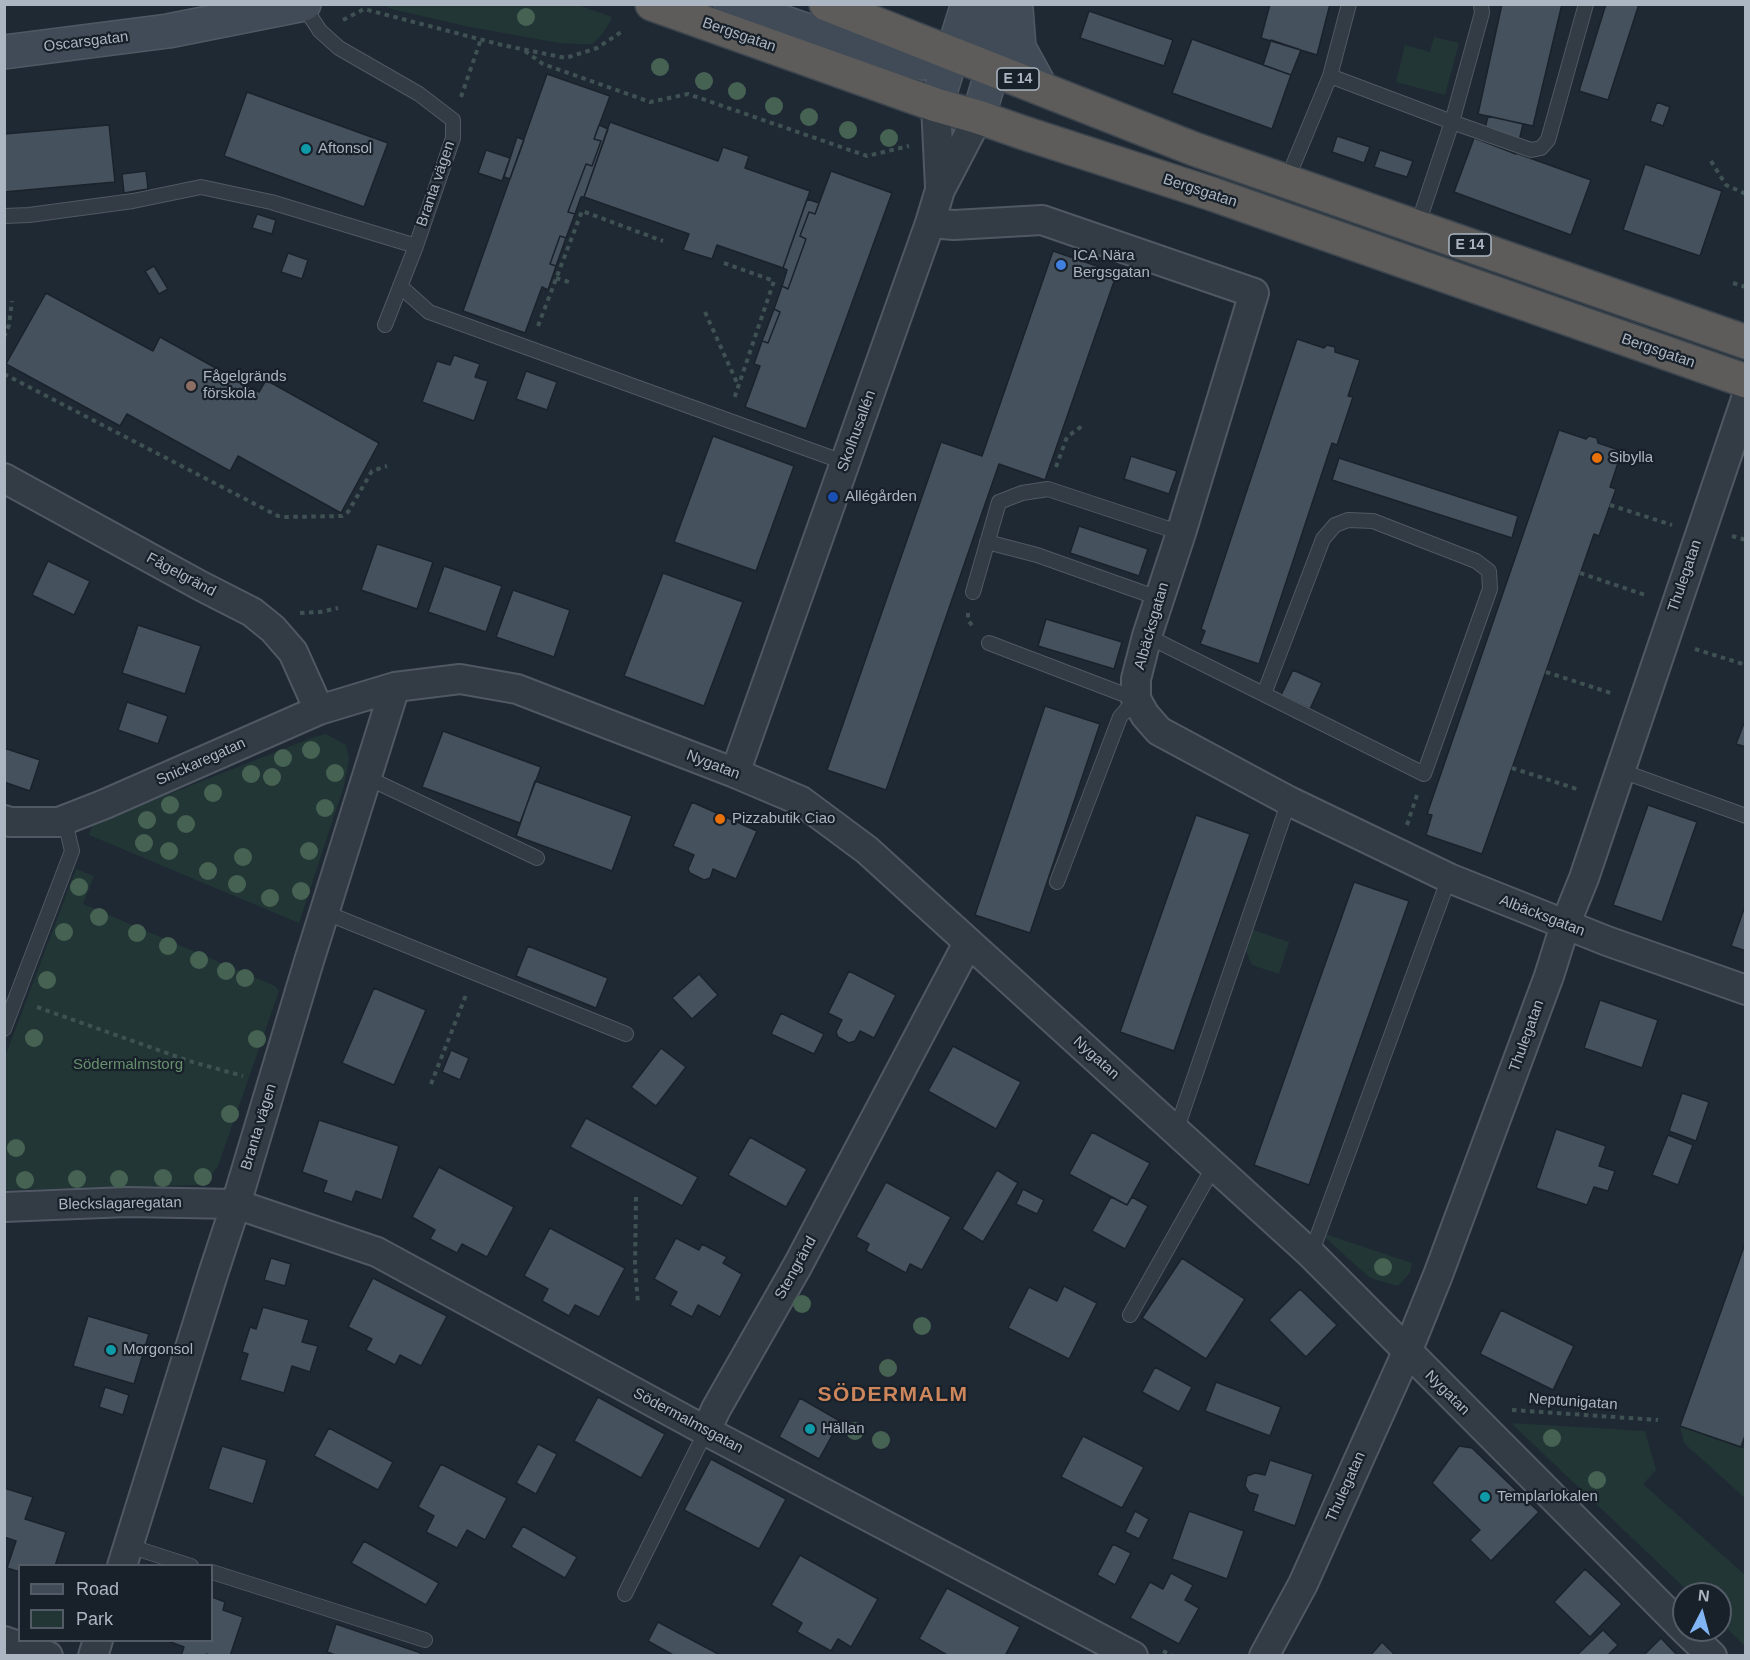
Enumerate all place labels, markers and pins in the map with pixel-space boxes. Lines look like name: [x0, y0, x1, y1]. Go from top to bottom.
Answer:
place label: Aftonsol: [318, 140, 372, 158]
marker: Aftonsol: [299, 142, 313, 156]
place label: ICA Nära Bergsgatan: [1073, 247, 1150, 282]
marker: ICA Nära Bergsgatan: [1054, 258, 1068, 272]
place label: Fågelgränds förskola: [203, 368, 286, 403]
marker: Fågelgränds förskola: [184, 379, 198, 393]
place label: Sibylla: [1609, 449, 1653, 467]
marker: Sibylla: [1590, 451, 1604, 465]
place label: Allégården: [845, 488, 917, 506]
marker: Allégården: [826, 490, 840, 504]
place label: Pizzabutik Ciao: [732, 810, 835, 828]
marker: Pizzabutik Ciao: [713, 812, 727, 826]
place label: Morgonsol: [123, 1341, 193, 1359]
marker: Morgonsol: [104, 1343, 118, 1357]
place label: Hällan: [822, 1420, 865, 1438]
marker: Hällan: [803, 1422, 817, 1436]
place label: Templarlokalen: [1497, 1488, 1598, 1506]
marker: Templarlokalen: [1478, 1490, 1492, 1504]

